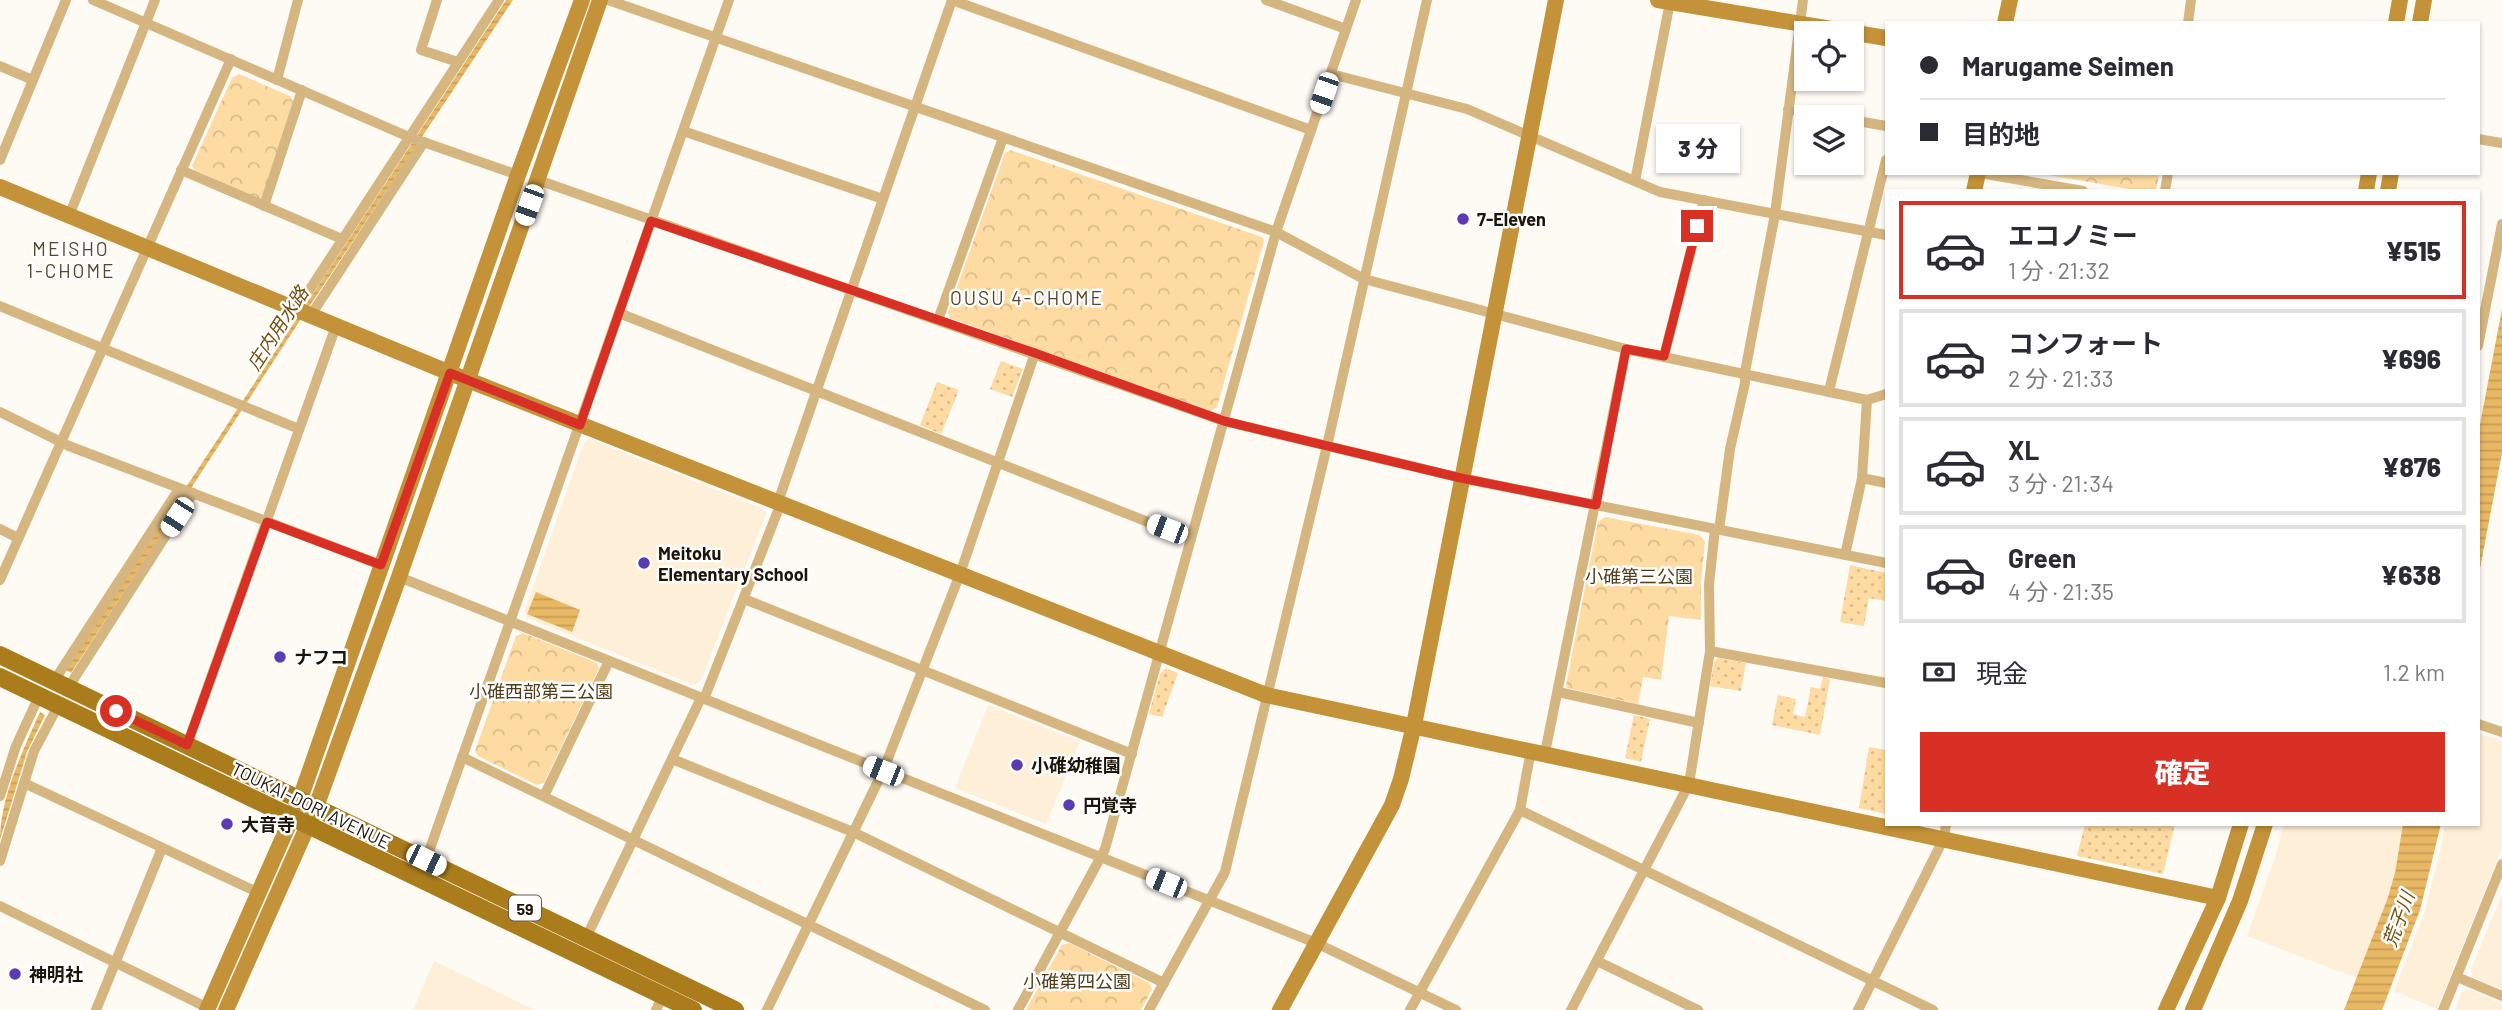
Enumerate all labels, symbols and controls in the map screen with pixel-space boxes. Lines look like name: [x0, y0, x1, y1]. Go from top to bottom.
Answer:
map controls: [1794, 21, 1864, 175]
button: locate: [1794, 21, 1864, 91]
text: Marugame Seimen: [1962, 50, 2174, 81]
car: [1308, 70, 1341, 116]
button: layers: [1794, 105, 1864, 175]
text: 目的地: [1962, 118, 2040, 149]
callout: 3 分: [1655, 124, 1739, 174]
text: 3 分: [1678, 134, 1718, 162]
car: [512, 182, 547, 228]
place label: 7-Eleven: [1477, 208, 1546, 230]
route end: [1681, 210, 1713, 242]
marker: 7-Eleven: [1455, 211, 1471, 227]
icon: car: [1924, 219, 1987, 282]
text: エコノミー: [2008, 219, 2138, 250]
text: ¥515: [2386, 235, 2441, 266]
district label: MEISHO 1-CHOME: [27, 237, 116, 282]
text: 1 分 · 21:32: [2008, 256, 2110, 284]
water label: 庄内用水路: [241, 280, 314, 374]
district label: OUSU 4-CHOME: [950, 286, 1104, 309]
icon: car: [1924, 327, 1987, 390]
text: コンフォート: [2008, 327, 2163, 358]
text: ¥696: [2381, 343, 2441, 374]
text: 2 分 · 21:33: [2008, 364, 2114, 392]
text: XL: [2008, 434, 2039, 465]
icon: car: [1924, 435, 1987, 498]
text: ¥876: [2382, 451, 2441, 482]
text: 3 分 · 21:34: [2008, 469, 2114, 497]
car: [157, 494, 198, 540]
car: [1144, 512, 1191, 546]
place label: Meitoku Elementary School: [658, 542, 808, 585]
text: Green: [2008, 542, 2076, 573]
icon: car: [1924, 543, 1987, 606]
marker: Meitoku Elementary School: [636, 555, 652, 571]
text: ¥638: [2380, 559, 2441, 590]
park label: 小碓第三公園: [1585, 565, 1693, 587]
text: 4 分 · 21:35: [2008, 577, 2114, 605]
place label: ナフコ: [294, 646, 348, 668]
marker: ナフコ: [272, 649, 288, 665]
icon: cash: [1920, 653, 1958, 691]
text: 現金: [1976, 657, 2028, 688]
text: 1.2 km: [2383, 658, 2445, 686]
park label: 小碓西部第三公園: [469, 680, 613, 702]
route start: [100, 695, 132, 727]
button: 確定: [1920, 732, 2445, 812]
car: [860, 753, 907, 789]
place label: 小碓幼稚園: [1031, 754, 1121, 776]
street label: TOUKAI-DORI AVENUE: [228, 757, 394, 853]
marker: 小碓幼稚園: [1009, 757, 1025, 773]
place label: 円覚寺: [1083, 794, 1137, 816]
marker: 円覚寺: [1061, 797, 1077, 813]
place label: 大音寺: [241, 813, 295, 835]
marker: 大音寺: [219, 816, 235, 832]
car: [403, 841, 450, 879]
car: [1143, 865, 1190, 901]
water label: 荒子川: [2377, 886, 2419, 950]
road number: 59: [509, 896, 541, 920]
place label: 神明社: [29, 963, 83, 985]
marker: 神明社: [7, 966, 23, 982]
park label: 小碓第四公園: [1023, 970, 1131, 992]

